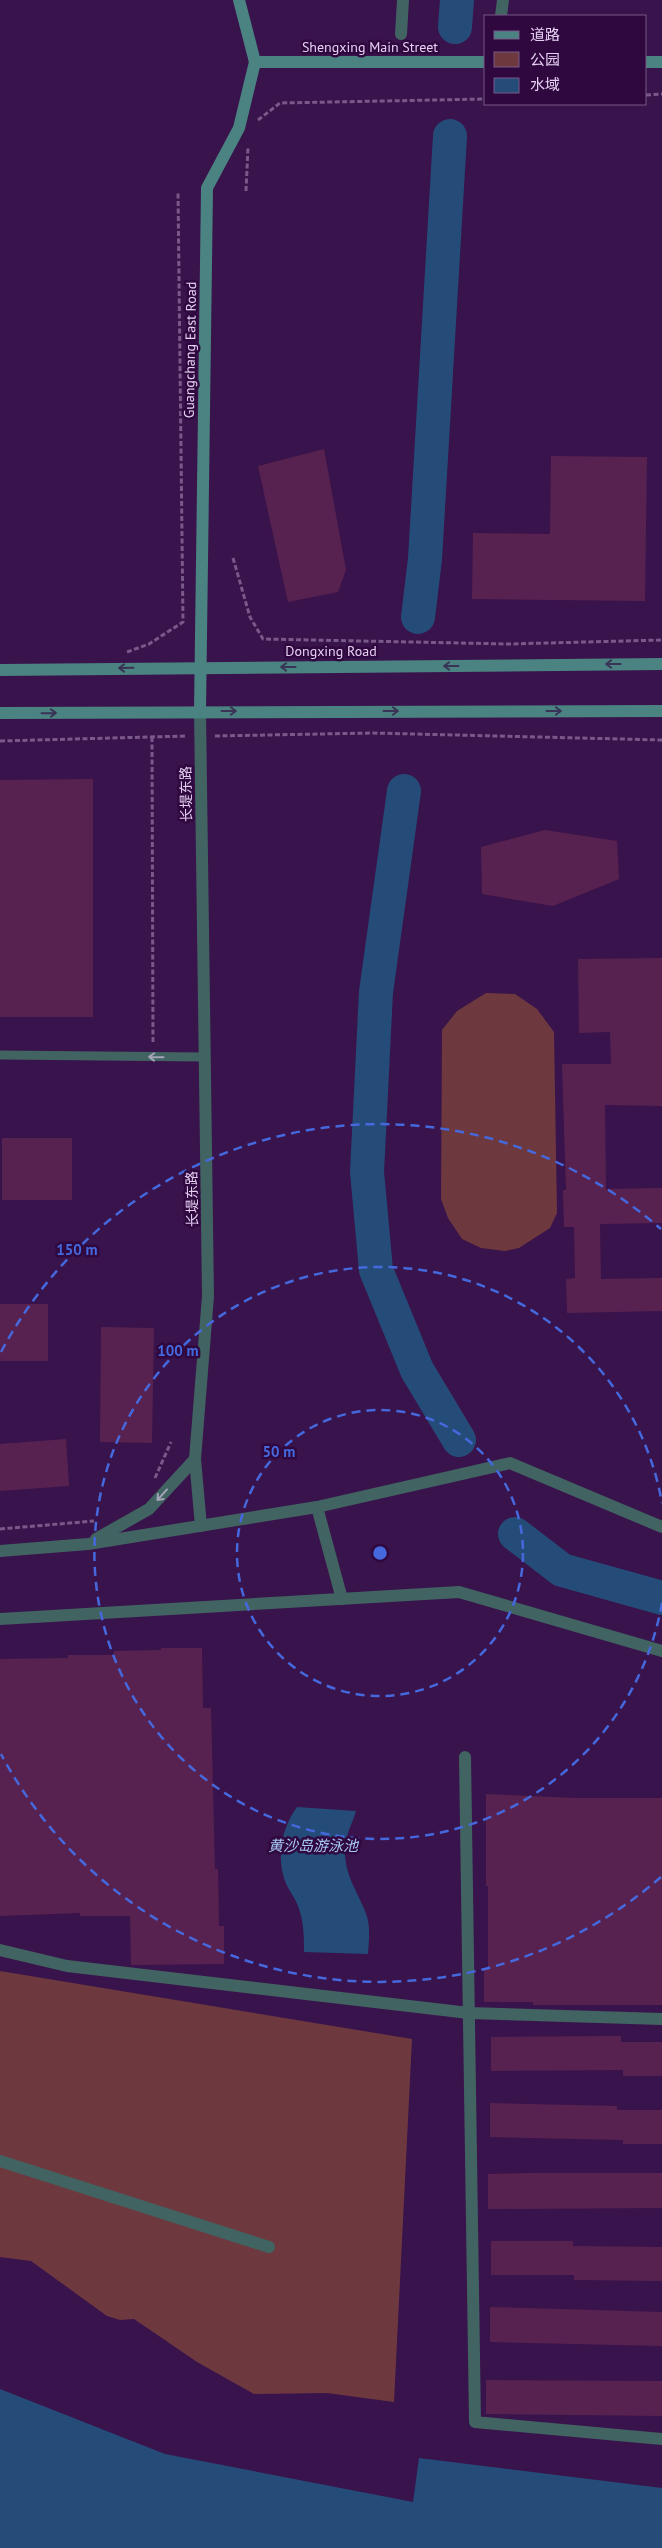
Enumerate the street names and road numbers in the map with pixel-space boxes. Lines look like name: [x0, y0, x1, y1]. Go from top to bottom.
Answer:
street label: Shengxing Main Street: [302, 38, 438, 56]
street label: Guangchang East Road: [180, 282, 200, 418]
street label: Dongxing Road: [285, 642, 377, 660]
street label: 长堤东路: [177, 766, 195, 822]
street label: 长堤东路: [183, 1171, 201, 1227]

